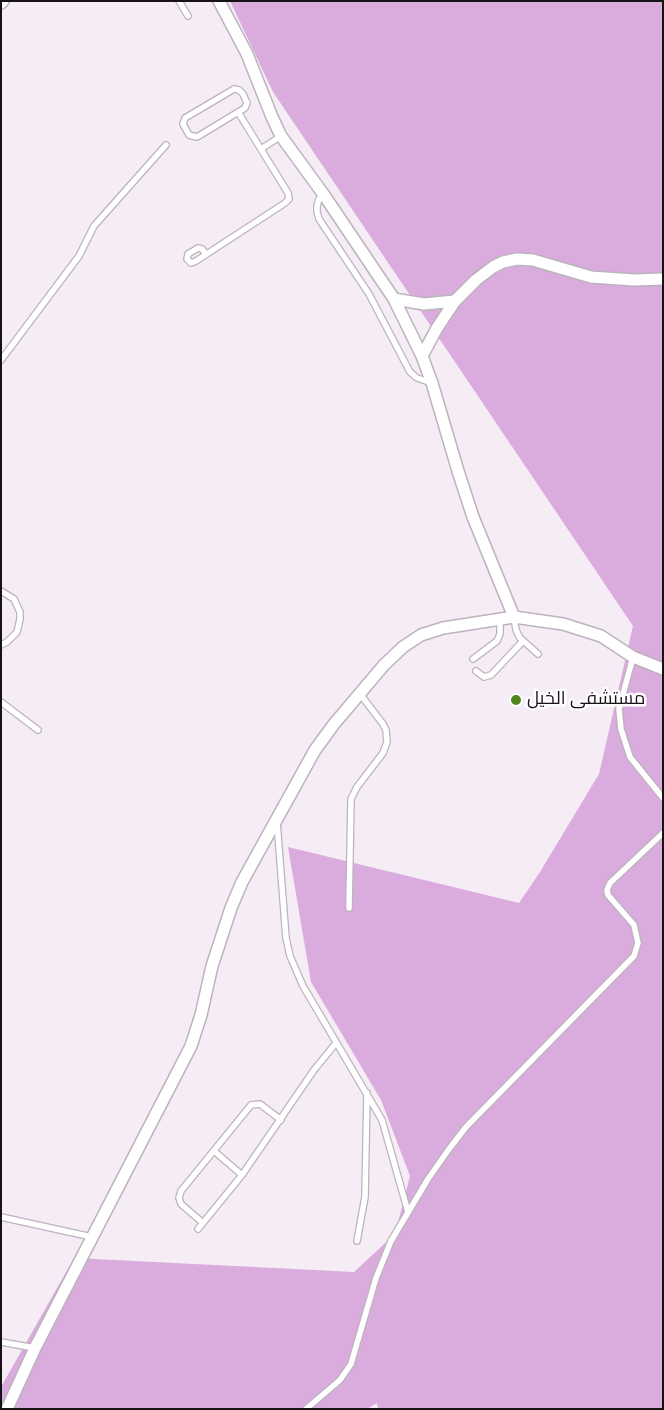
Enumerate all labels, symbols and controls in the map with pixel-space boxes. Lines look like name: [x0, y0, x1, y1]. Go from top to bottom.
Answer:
place label: مستشفى الخيل: [527, 689, 645, 711]
marker: مستشفى الخيل: [509, 693, 523, 707]

